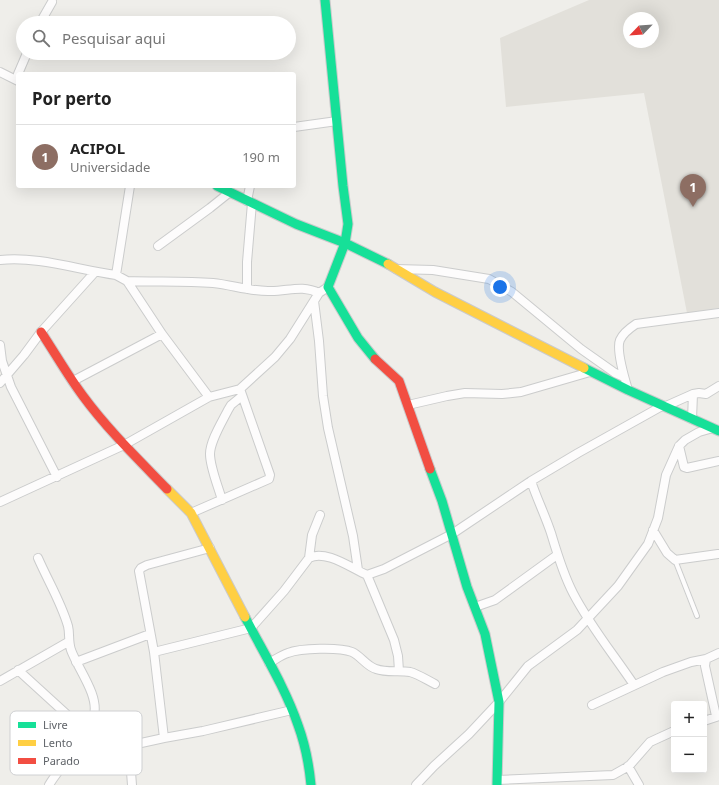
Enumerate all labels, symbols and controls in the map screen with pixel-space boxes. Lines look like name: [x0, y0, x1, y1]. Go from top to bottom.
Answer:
north arrow: [623, 12, 659, 48]
search box: [16, 16, 296, 60]
icon: search: [30, 27, 52, 49]
text: Pesquisar aqui: [62, 28, 166, 48]
text: Por perto: [32, 87, 112, 110]
text: ACIPOL: [70, 138, 125, 158]
text: 1: [41, 148, 49, 166]
text: 190 m: [242, 148, 280, 166]
text: Universidade: [70, 158, 150, 176]
pin: 1: [680, 174, 706, 207]
your location: [490, 277, 510, 297]
map controls: [671, 701, 707, 773]
button: +: [671, 701, 707, 737]
legend: [10, 711, 142, 775]
text: Livre: [43, 717, 68, 732]
text: Lento: [43, 735, 73, 750]
button: −: [671, 737, 707, 773]
text: Parado: [43, 753, 80, 768]

